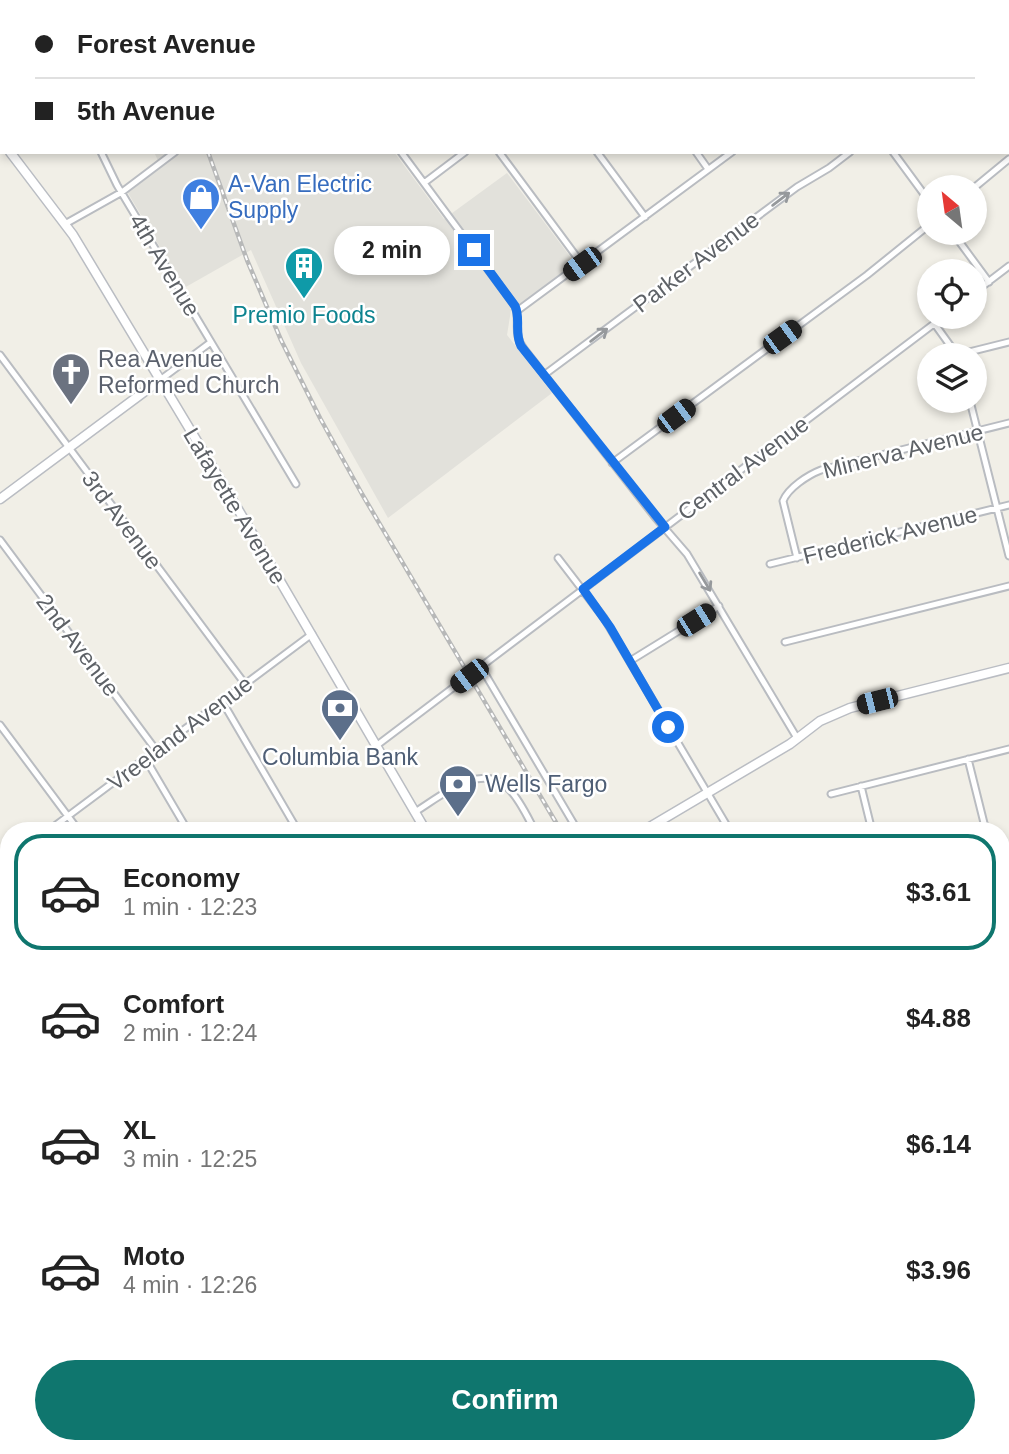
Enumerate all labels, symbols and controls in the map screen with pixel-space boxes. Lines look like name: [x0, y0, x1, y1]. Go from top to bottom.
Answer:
text: Forest Avenue: [77, 29, 256, 59]
text: 5th Avenue: [77, 96, 215, 126]
place label: A-Van Electric Supply: [228, 171, 372, 223]
north arrow: [917, 175, 987, 245]
map controls: [917, 175, 987, 413]
shop icon: A-Van Electric Supply: [180, 176, 222, 231]
one-way arrow: [771, 191, 790, 206]
street label: Parker Avenue: [628, 206, 764, 318]
street label: 4th Avenue: [124, 209, 206, 321]
callout: 2 min: [334, 226, 449, 274]
route end: [458, 234, 490, 266]
text: 2 min: [362, 237, 422, 263]
car: [559, 243, 606, 285]
building icon: Premio Foods: [283, 245, 325, 300]
button: locate: [917, 259, 987, 329]
place label: Premio Foods: [232, 302, 376, 328]
car: [759, 316, 806, 358]
one-way arrow: [589, 327, 608, 342]
button: layers: [917, 343, 987, 413]
place label: Rea Avenue Reformed Church: [98, 346, 280, 398]
church icon: Rea Avenue Reformed Church: [50, 351, 92, 406]
car: [653, 395, 700, 437]
street label: Central Avenue: [673, 410, 813, 526]
street label: Minerva Avenue: [820, 418, 986, 484]
street label: Lafayette Avenue: [178, 423, 292, 589]
street label: 3rd Avenue: [77, 466, 167, 574]
street label: Frederick Avenue: [800, 501, 980, 569]
one-way arrow: [698, 572, 712, 592]
street label: 2nd Avenue: [31, 589, 125, 701]
car: [673, 600, 720, 640]
car: [446, 655, 493, 697]
street label: Vreeland Avenue: [103, 670, 257, 796]
car: [855, 686, 900, 716]
bank icon: Columbia Bank: [319, 687, 361, 742]
route start: [652, 711, 684, 743]
place label: Columbia Bank: [262, 744, 418, 770]
bank icon: Wells Fargo: [437, 763, 479, 818]
place label: Wells Fargo: [485, 771, 607, 797]
icon: car: [39, 861, 102, 924]
text: Economy: [123, 863, 240, 893]
text: $3.61: [906, 877, 971, 907]
text: 1 min · 12:23: [123, 894, 257, 920]
icon: car: [39, 987, 102, 1050]
text: Comfort: [123, 989, 224, 1019]
text: $4.88: [906, 1003, 971, 1033]
text: 2 min · 12:24: [123, 1020, 257, 1046]
icon: car: [39, 1113, 102, 1176]
text: XL: [123, 1115, 156, 1145]
text: $6.14: [906, 1129, 971, 1159]
text: 3 min · 12:25: [123, 1146, 257, 1172]
icon: car: [39, 1239, 102, 1302]
text: Moto: [123, 1241, 185, 1271]
text: $3.96: [906, 1255, 971, 1285]
text: 4 min · 12:26: [123, 1272, 257, 1298]
button: Confirm: [35, 1360, 975, 1440]

